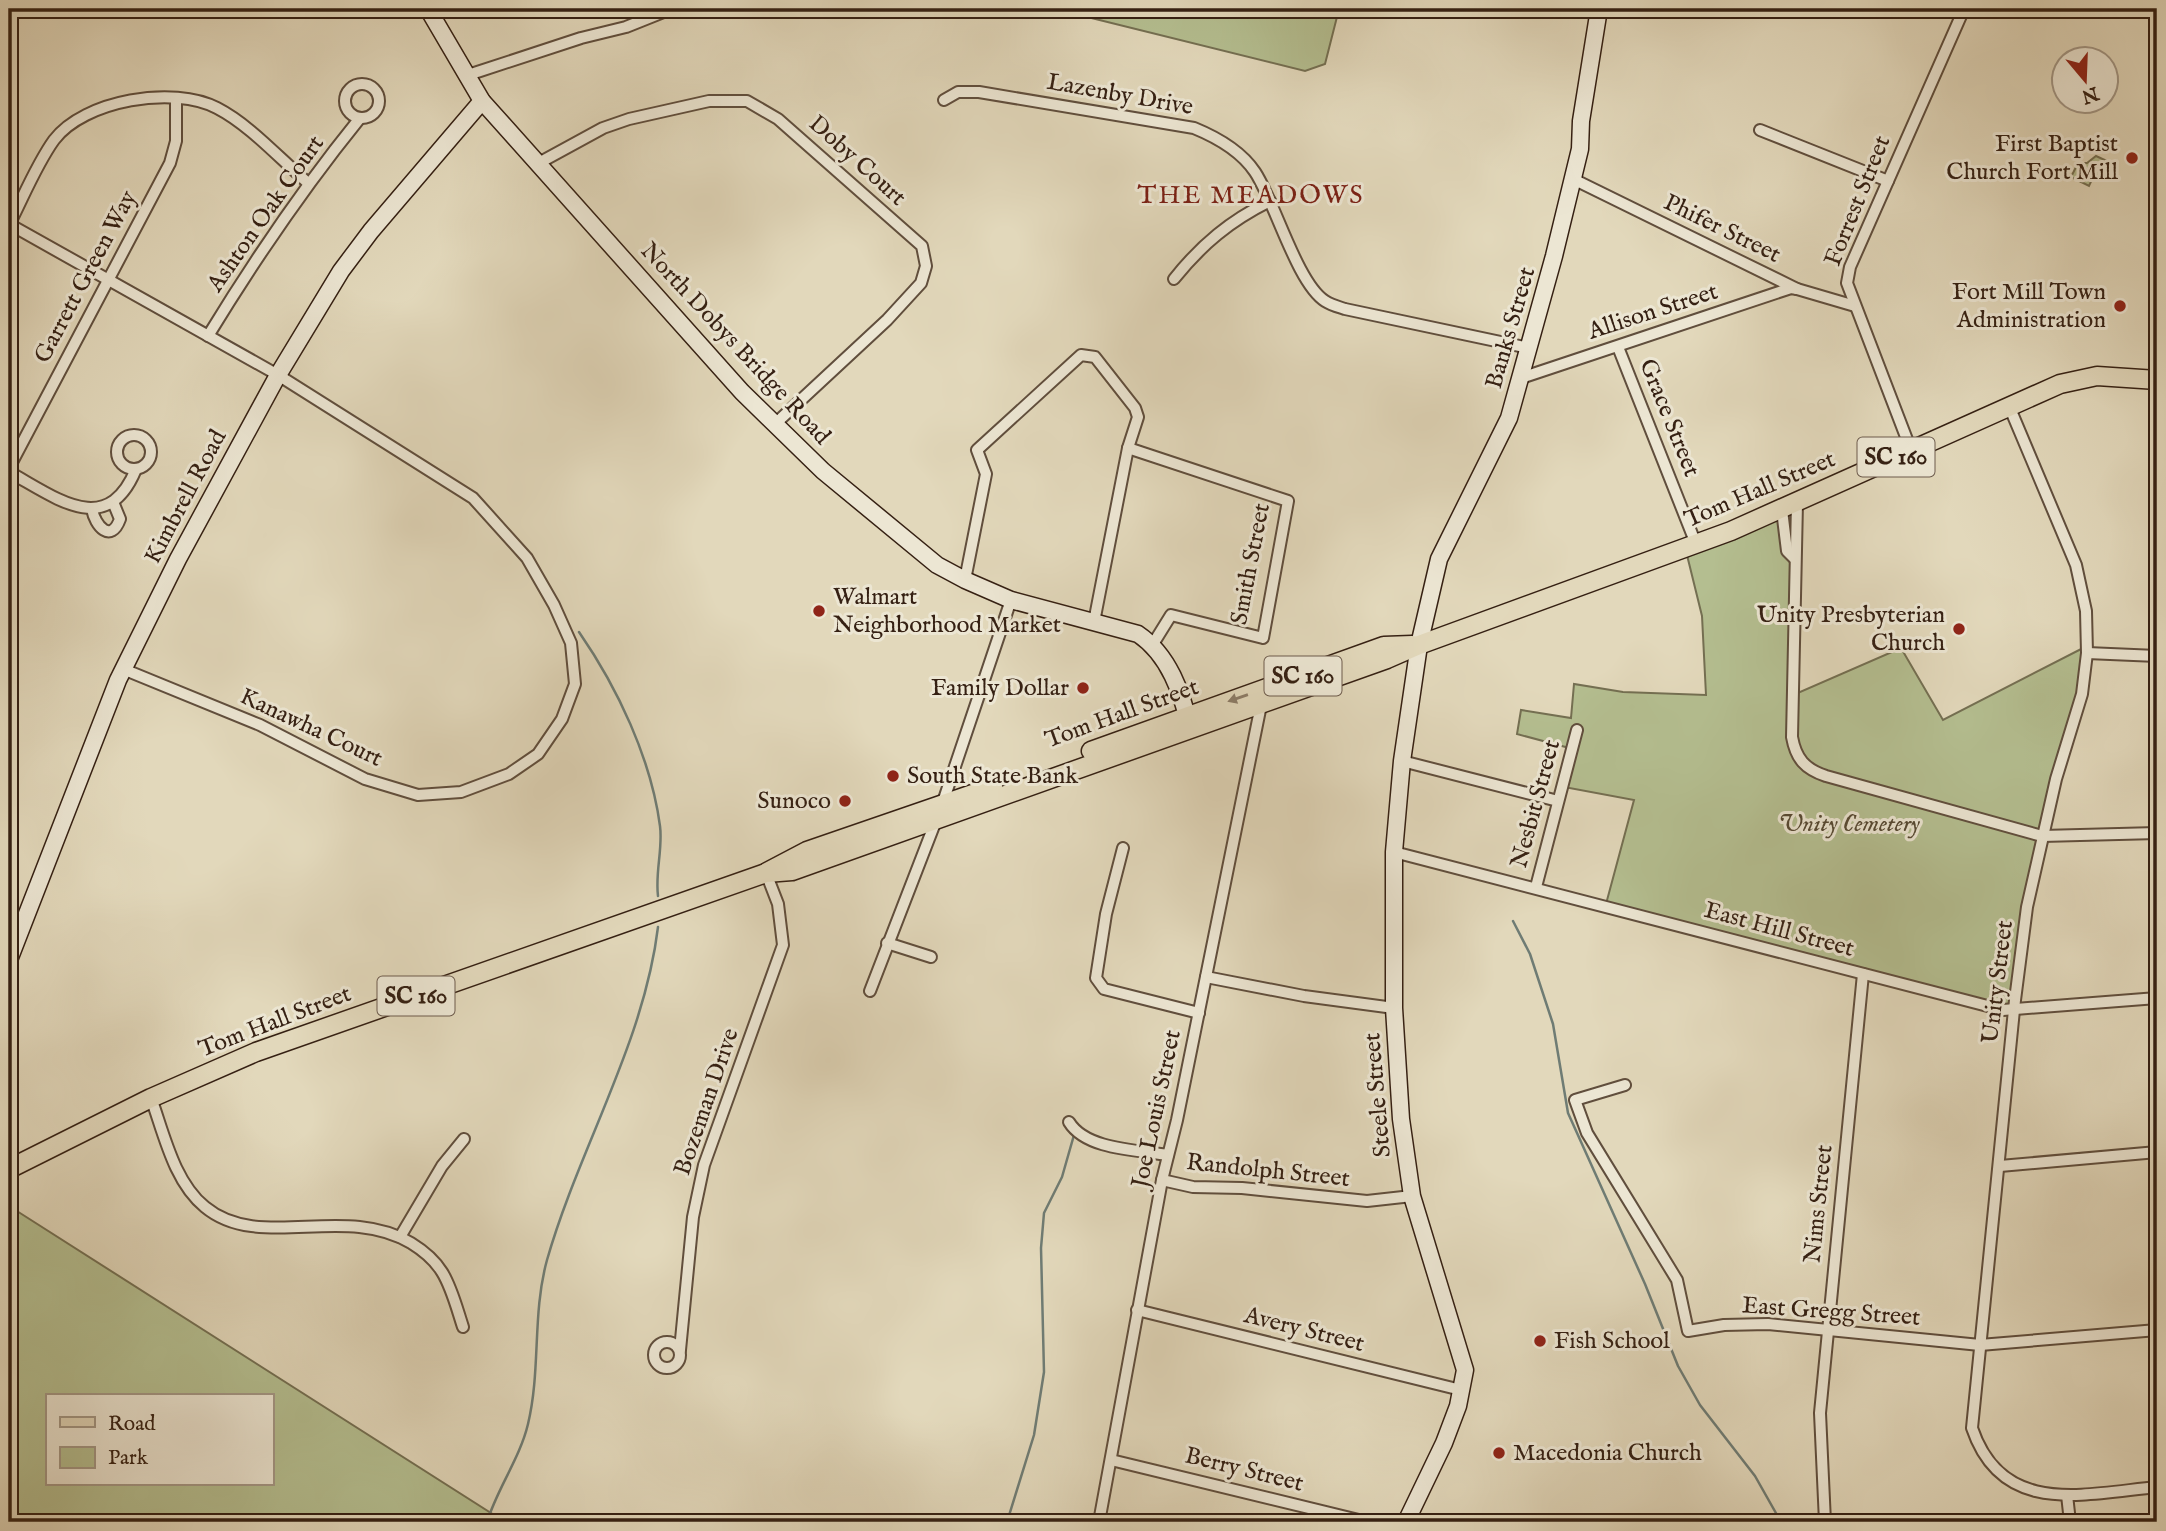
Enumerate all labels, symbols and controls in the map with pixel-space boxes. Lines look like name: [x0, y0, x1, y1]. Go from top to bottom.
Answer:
north arrow: [2050, 46, 2120, 116]
street label: Lazenby Drive: [1045, 67, 1195, 123]
text: N: [2078, 80, 2103, 108]
street label: Doby Court: [802, 109, 912, 213]
place label: First Baptist Church Fort Mill: [1946, 129, 2118, 188]
street label: Ashton Oak Court: [200, 130, 332, 299]
street label: Forrest Street: [1818, 131, 1898, 271]
marker: First Baptist Church Fort Mill: [2124, 150, 2140, 166]
district label: THE MEADOWS: [1137, 179, 1365, 212]
street label: Garrett Green Way: [27, 185, 145, 369]
street label: Phifer Street: [1658, 187, 1786, 271]
street label: North Dobys Bridge Road: [633, 236, 837, 452]
street label: Banks Street: [1479, 264, 1543, 392]
street label: Allison Street: [1583, 276, 1722, 348]
place label: Fort Mill Town Administration: [1952, 277, 2106, 336]
marker: Fort Mill Town Administration: [2112, 298, 2128, 314]
street label: Grace Street: [1631, 354, 1707, 482]
street label: Kimbrell Road: [138, 424, 234, 569]
road number: SC 160: [1857, 438, 1934, 477]
street label: Tom Hall Street: [1680, 444, 1840, 536]
street label: Smith Street: [1224, 501, 1278, 627]
place label: Walmart Neighborhood Market: [833, 582, 1061, 641]
place label: Unity Presbyterian Church: [1757, 600, 1945, 659]
marker: Walmart Neighborhood Market: [811, 603, 827, 619]
marker: Unity Presbyterian Church: [1951, 621, 1967, 637]
road number: SC 160: [1264, 656, 1342, 696]
street label: Tom Hall Street: [1041, 672, 1203, 756]
place label: Family Dollar: [931, 673, 1069, 704]
marker: Family Dollar: [1075, 680, 1091, 696]
street label: Kanawha Court: [235, 681, 387, 775]
one-way arrow: [1227, 693, 1248, 704]
street label: Nesbit Street: [1504, 736, 1568, 872]
place label: South State Bank: [907, 761, 1078, 792]
marker: South State Bank: [885, 768, 901, 784]
place label: Sunoco: [757, 786, 831, 817]
marker: Sunoco: [837, 793, 853, 809]
park label: Unity Cemetery: [1778, 809, 1921, 840]
street label: East Hill Street: [1701, 895, 1857, 965]
street label: Unity Street: [1975, 919, 2021, 1045]
road number: SC 160: [378, 976, 454, 1015]
street label: Tom Hall Street: [194, 979, 356, 1065]
street label: Bozeman Drive: [667, 1024, 747, 1180]
street label: Joe Louis Street: [1125, 1027, 1189, 1194]
street label: Steele Street: [1357, 1031, 1399, 1159]
street label: Nims Street: [1797, 1143, 1841, 1265]
street label: Randolph Street: [1185, 1147, 1351, 1195]
street label: East Gregg Street: [1741, 1290, 1921, 1334]
street label: Avery Street: [1240, 1300, 1367, 1360]
place label: Fish School: [1554, 1326, 1670, 1357]
marker: Fish School: [1532, 1333, 1548, 1349]
legend: [46, 1394, 273, 1486]
text: Road: [108, 1411, 156, 1438]
place label: Macedonia Church: [1513, 1438, 1702, 1469]
street label: Berry Street: [1181, 1440, 1307, 1500]
text: Park: [108, 1445, 149, 1472]
marker: Macedonia Church: [1491, 1445, 1507, 1461]

